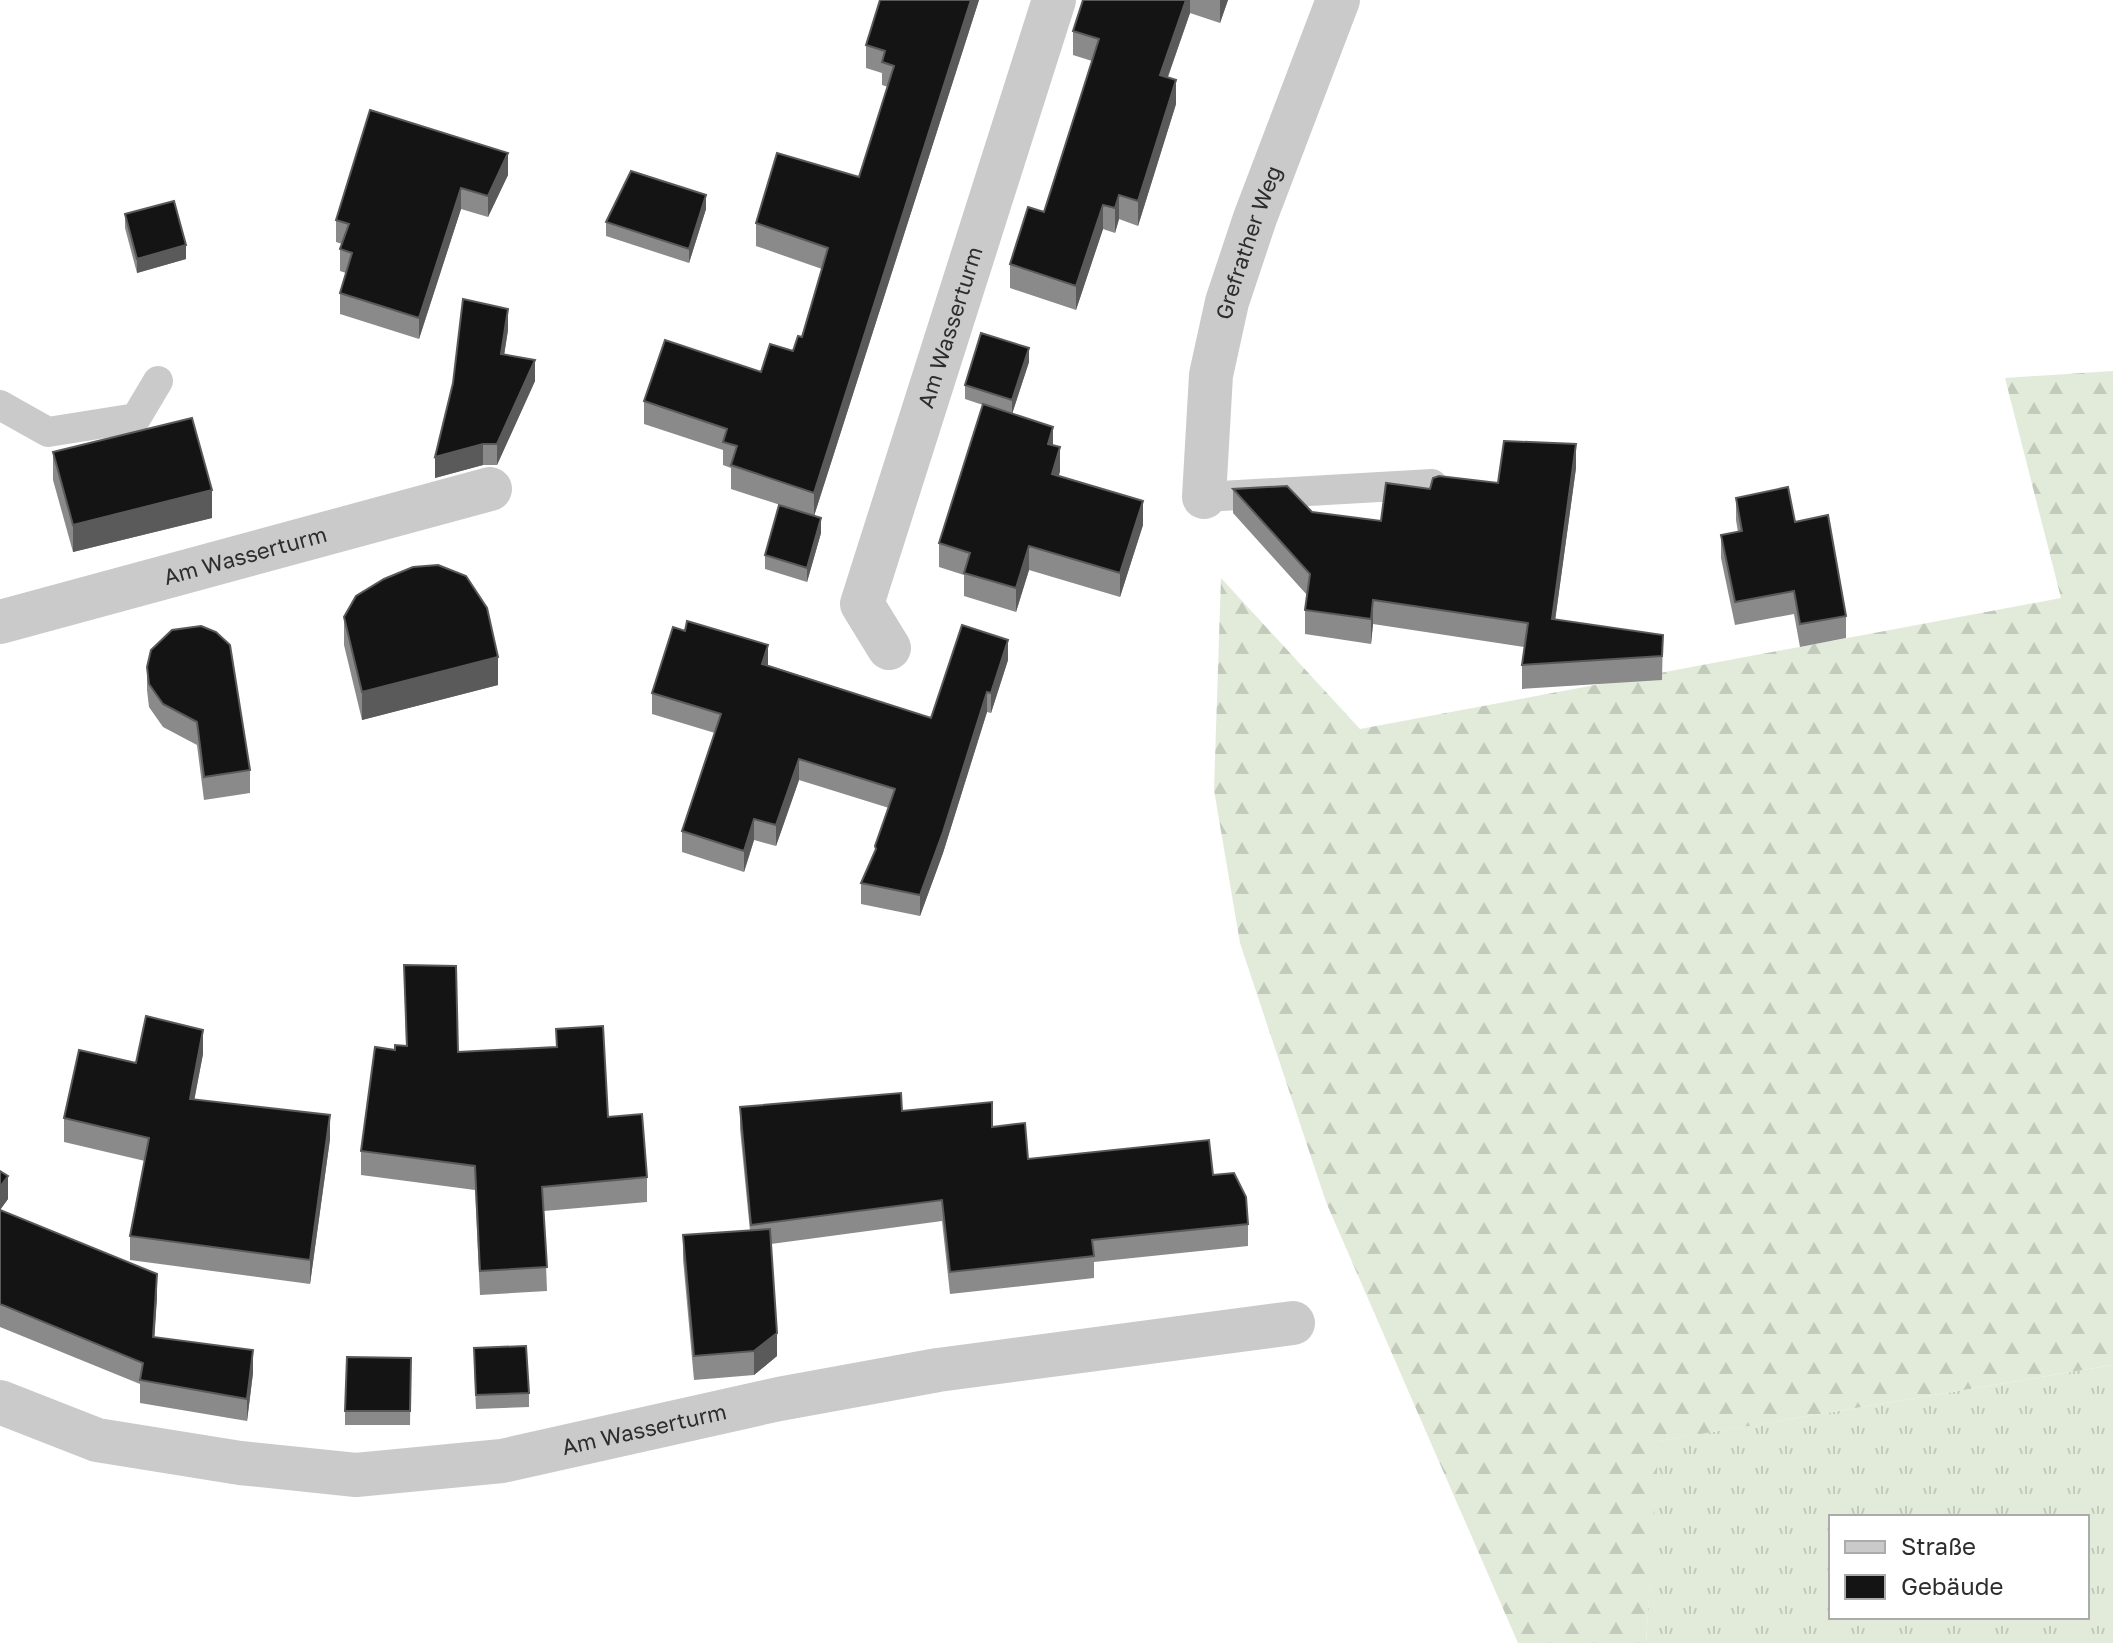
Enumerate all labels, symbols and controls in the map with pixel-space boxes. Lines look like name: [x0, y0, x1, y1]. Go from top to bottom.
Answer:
street label: Grefrather Weg: [1210, 162, 1287, 322]
street label: Am Wasserturm: [911, 243, 988, 411]
street label: Am Wasserturm: [161, 520, 329, 590]
street label: Am Wasserturm: [559, 1397, 729, 1460]
legend: [1829, 1515, 2089, 1619]
text: Straße: [1901, 1531, 1976, 1560]
text: Gebäude: [1901, 1571, 2003, 1600]

